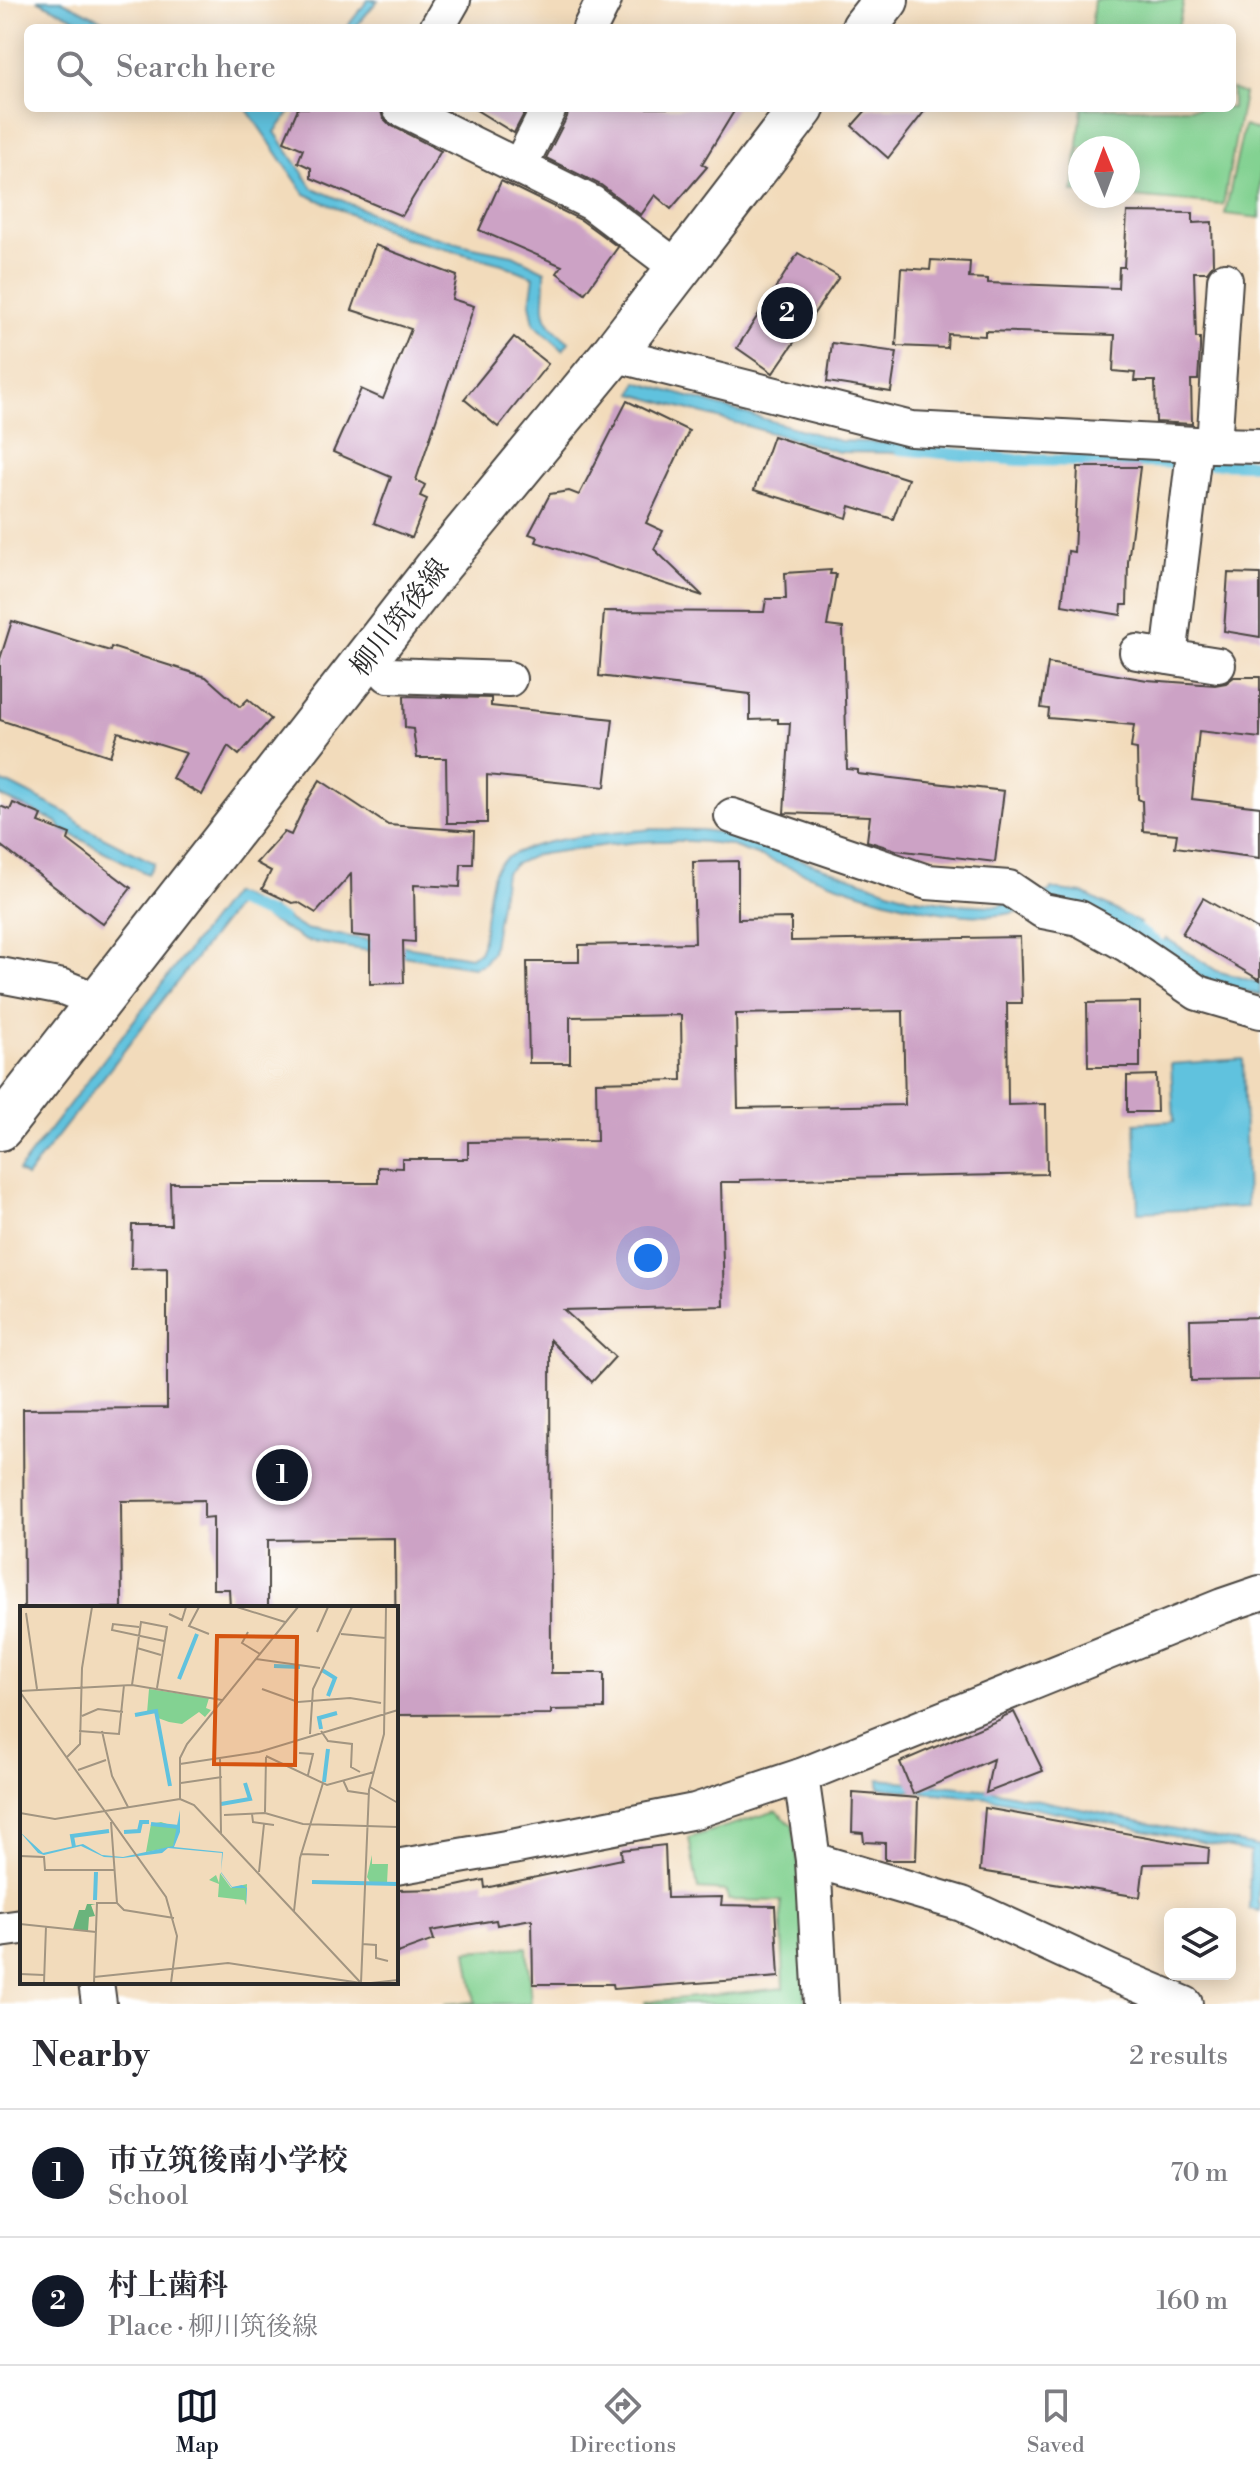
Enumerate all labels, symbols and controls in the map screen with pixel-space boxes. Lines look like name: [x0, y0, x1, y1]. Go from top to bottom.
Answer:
search box: [24, 24, 1236, 112]
icon: search: [52, 46, 96, 90]
text: Search here: [116, 49, 276, 87]
north arrow: [1068, 136, 1140, 208]
pin: 2: [761, 283, 813, 343]
street label: 柳川筑後線: [343, 552, 457, 684]
your location: [628, 1238, 668, 1278]
pin: 1: [256, 1445, 308, 1505]
inset map: [20, 1606, 398, 1984]
map controls: [1164, 1908, 1236, 1980]
button: layers: [1164, 1908, 1236, 1980]
text: Nearby: [32, 2035, 150, 2077]
text: 2 results: [1129, 2040, 1228, 2072]
text: 市立筑後南小学校: [108, 2142, 348, 2180]
text: 1: [52, 2157, 64, 2189]
text: 70 m: [1170, 2157, 1228, 2189]
text: School: [108, 2180, 188, 2212]
text: 村上歯科: [108, 2267, 228, 2305]
text: 2: [50, 2285, 66, 2317]
text: 160 m: [1157, 2285, 1228, 2317]
text: Place · 柳川筑後線: [108, 2311, 318, 2343]
tab: Map: [175, 2384, 219, 2459]
tab: Directions: [570, 2384, 676, 2459]
tab: Saved: [1027, 2384, 1085, 2459]

